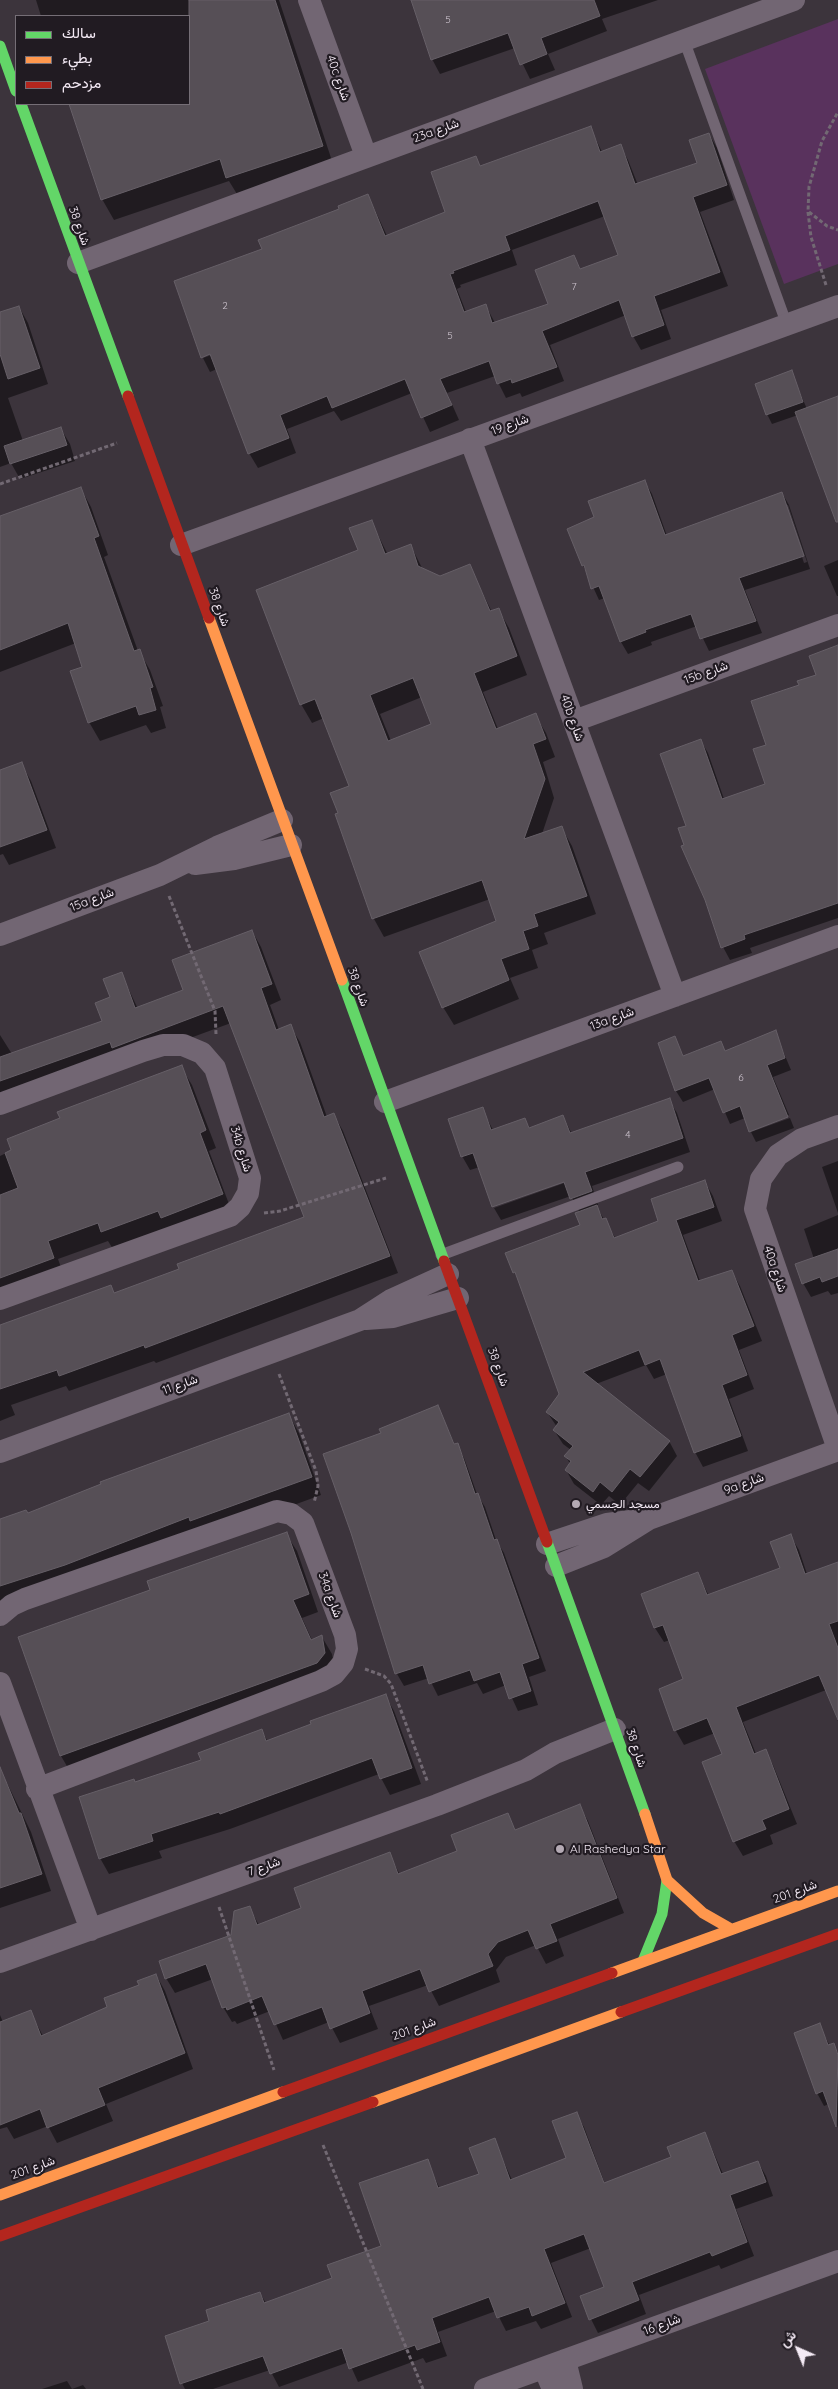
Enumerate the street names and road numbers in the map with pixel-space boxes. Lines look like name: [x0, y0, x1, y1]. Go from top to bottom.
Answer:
street label: 40c شارع: [323, 53, 353, 103]
street label: 23a شارع: [411, 116, 461, 146]
street label: شارع 38: [65, 205, 93, 247]
street label: شارع 19: [489, 412, 531, 438]
street label: شارع 38: [205, 586, 233, 628]
street label: 15b شارع: [682, 658, 730, 688]
street label: 40b شارع: [557, 693, 587, 743]
street label: 15a شارع: [68, 885, 116, 915]
street label: شارع 38: [344, 966, 372, 1008]
street label: 13a شارع: [588, 1004, 636, 1034]
street label: 34b شارع: [227, 1124, 255, 1174]
street label: 40a شارع: [760, 1244, 790, 1294]
street label: شارع 38: [484, 1346, 512, 1388]
street label: شارع 11: [160, 1372, 200, 1398]
street label: 9a شارع: [722, 1470, 766, 1498]
street label: 34a شارع: [315, 1570, 345, 1620]
street label: شارع 38: [623, 1727, 649, 1769]
street label: شارع 7: [246, 1854, 282, 1880]
street label: شارع 201: [771, 1877, 819, 1907]
street label: شارع 201: [390, 2014, 438, 2044]
street label: شارع 201: [9, 2153, 57, 2183]
street label: شارع 16: [642, 2312, 682, 2338]

